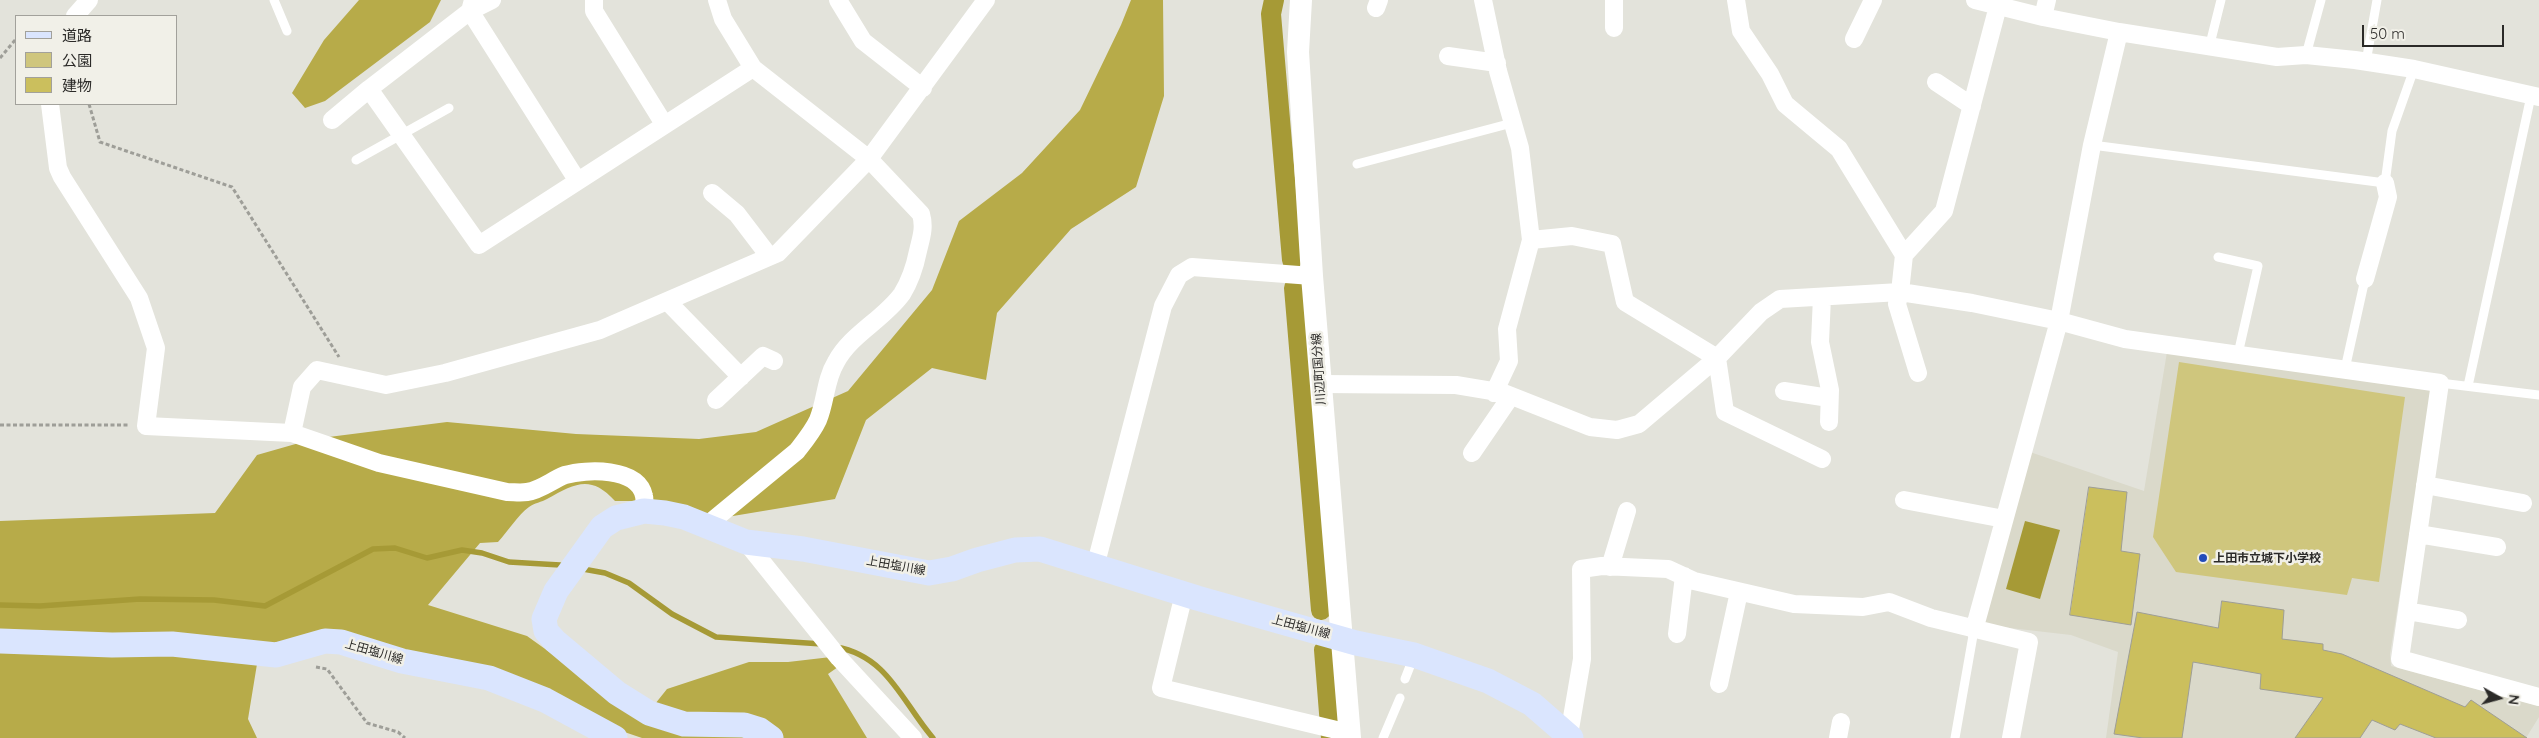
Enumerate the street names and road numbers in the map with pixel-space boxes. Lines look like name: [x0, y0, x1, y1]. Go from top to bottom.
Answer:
street label: 川辺町国分線: [1309, 333, 1329, 405]
street label: 上田塩川線: [865, 554, 927, 578]
street label: 上田塩川線: [1270, 612, 1332, 642]
street label: 上田塩川線: [343, 637, 405, 667]

